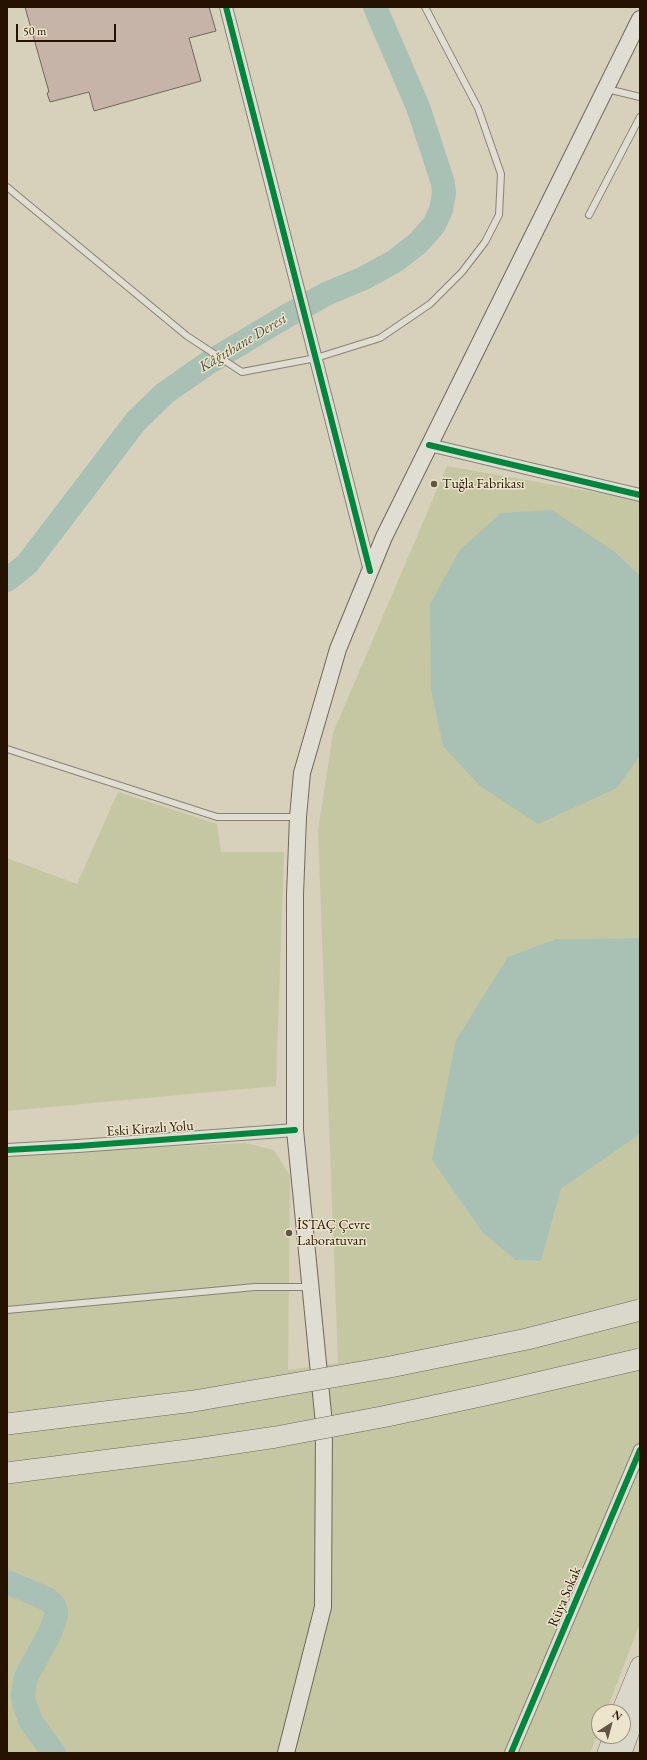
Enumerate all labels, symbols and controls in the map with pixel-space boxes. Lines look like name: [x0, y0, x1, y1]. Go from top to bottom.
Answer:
scale bar: [18, 16, 118, 42]
text: 50 m: [23, 23, 46, 39]
water label: Kâğıthane Deresi: [196, 310, 290, 376]
place label: Tuğla Fabrikası: [442, 476, 524, 492]
marker: Tuğla Fabrikası: [429, 479, 439, 489]
street label: Eski Kirazlı Yolu: [106, 1118, 194, 1140]
place label: İSTAÇ Çevre Laboratuvarı: [297, 1217, 370, 1250]
marker: İSTAÇ Çevre Laboratuvarı: [284, 1228, 294, 1238]
street label: Rüya Sokak: [545, 1564, 585, 1630]
north arrow: [591, 1704, 631, 1744]
text: N: [610, 1707, 625, 1723]

